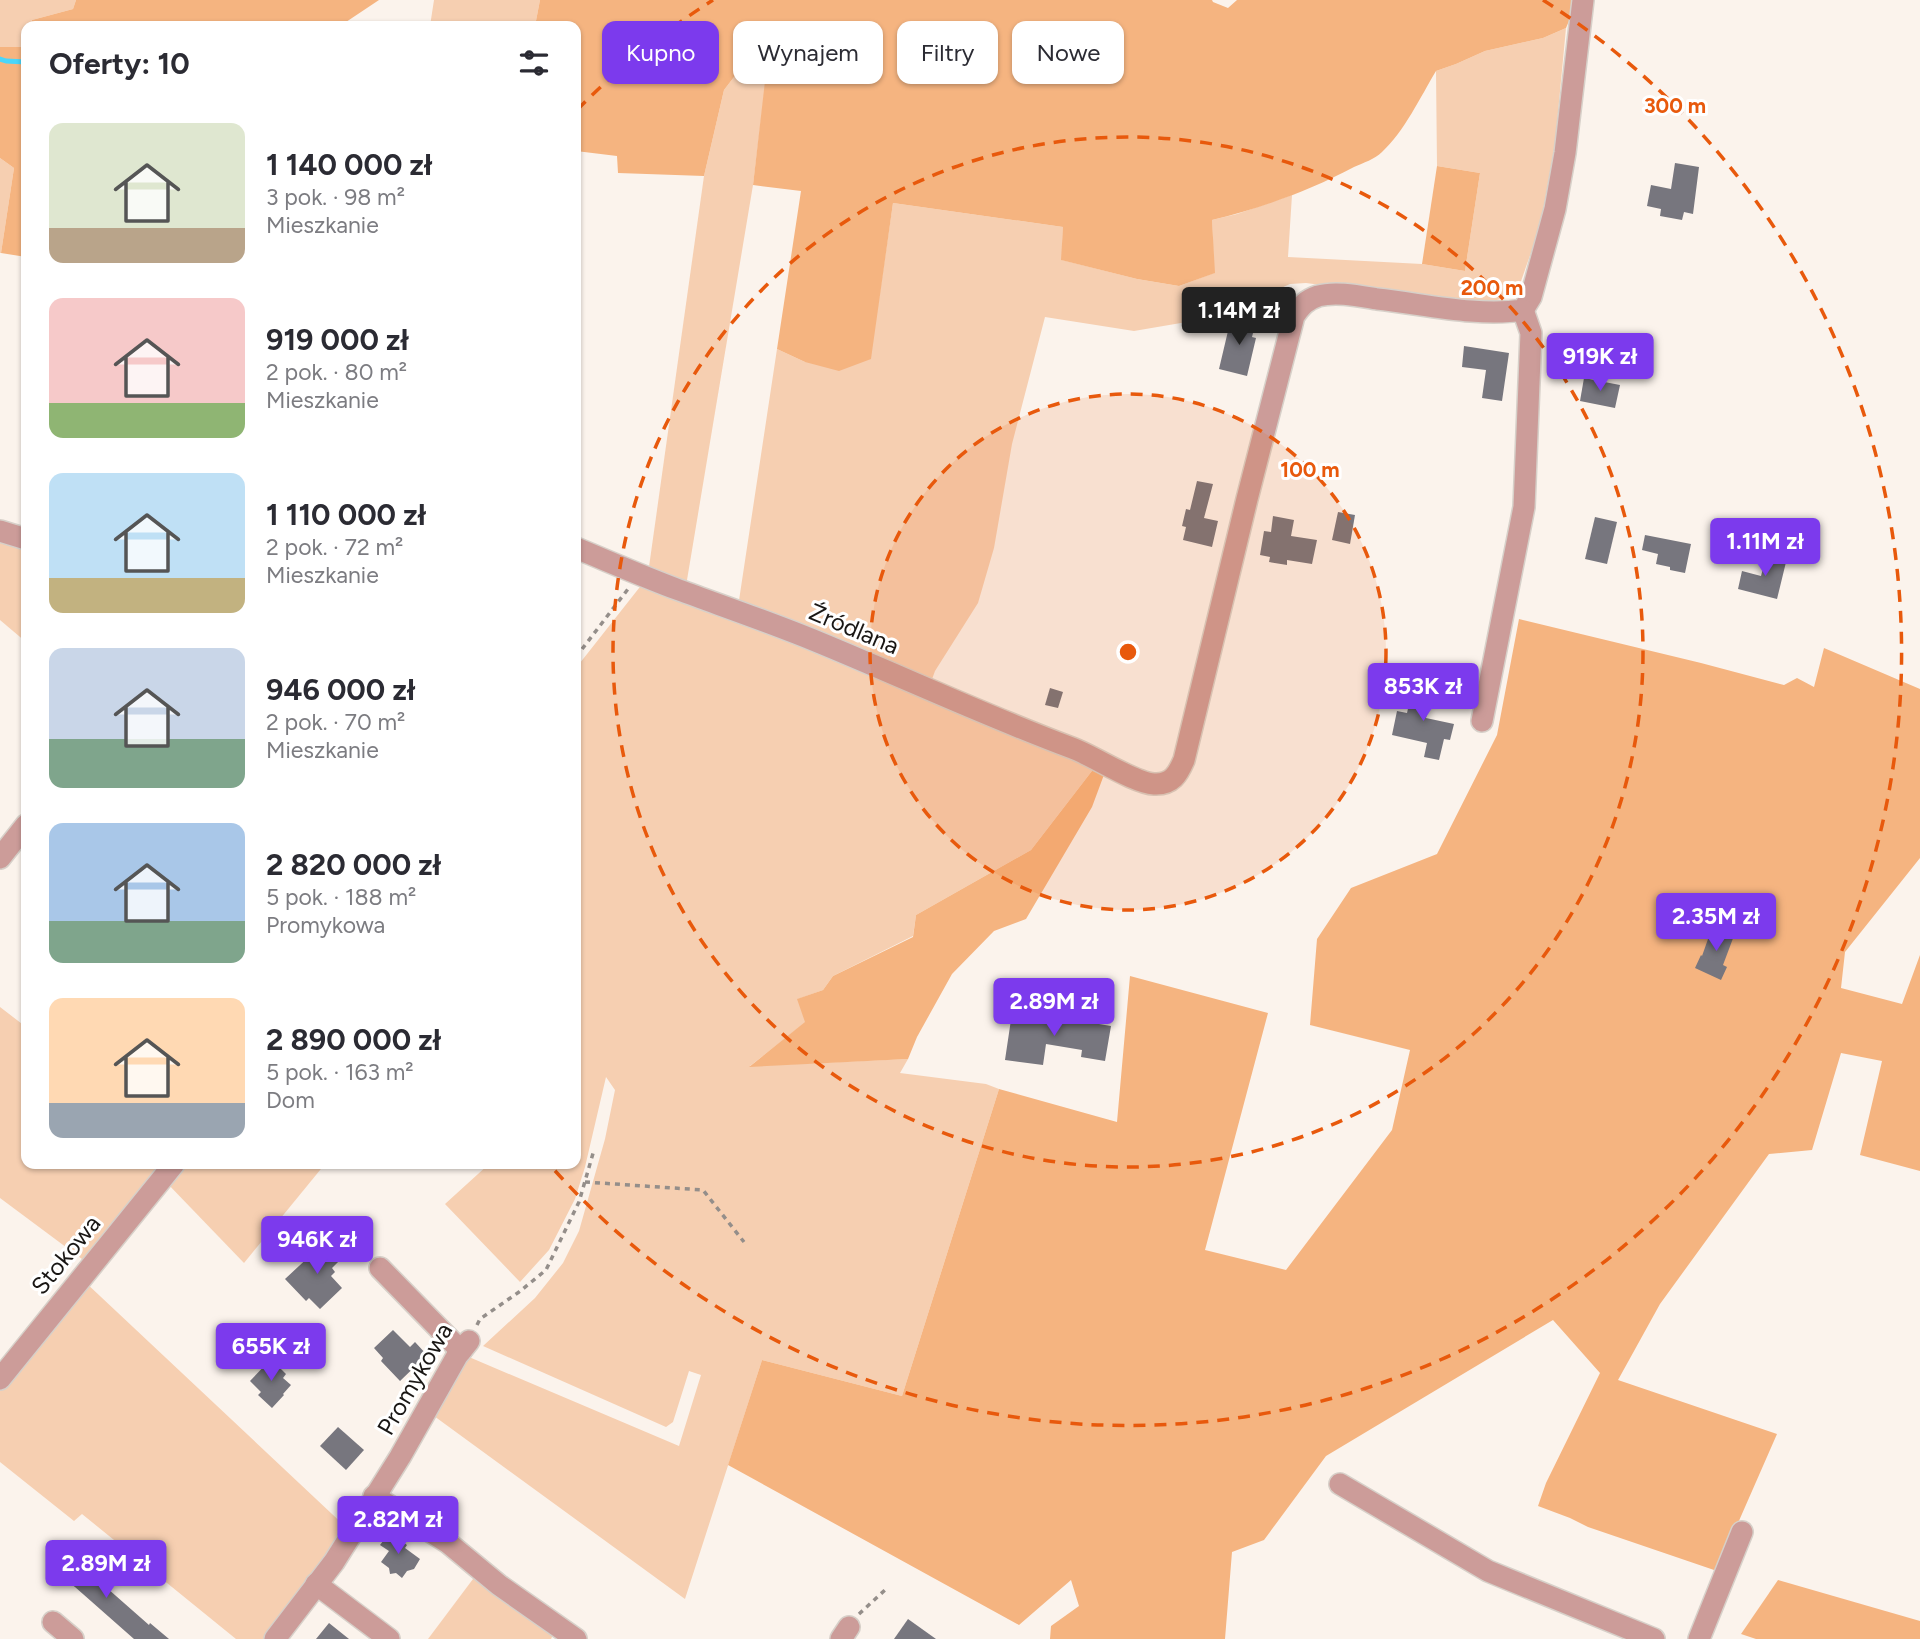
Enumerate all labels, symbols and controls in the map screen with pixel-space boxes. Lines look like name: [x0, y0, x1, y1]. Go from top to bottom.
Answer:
chip: Kupno: [602, 21, 719, 84]
chip: Wynajem: [733, 21, 883, 84]
chip: Filtry: [897, 21, 998, 84]
chip: Nowe: [1012, 21, 1124, 84]
icon: filters: [515, 44, 553, 82]
text: Oferty: 10: [49, 45, 190, 82]
text: 300 m: [1644, 93, 1706, 118]
text: 1 140 000 zł: [266, 146, 432, 183]
icon: home: [105, 151, 189, 235]
text: 3 pok. · 98 m²: [266, 183, 405, 211]
text: Mieszkanie: [266, 211, 379, 239]
text: 200 m: [1461, 275, 1523, 300]
pin: 1.14M zł: [1167, 288, 1311, 347]
text: 1.14M zł: [1198, 296, 1280, 324]
text: 919 000 zł: [266, 321, 409, 358]
icon: home: [105, 326, 189, 410]
pin: 919K zł: [1535, 334, 1665, 393]
text: 919K zł: [1563, 342, 1637, 370]
text: 2 pok. · 80 m²: [266, 358, 407, 386]
text: Mieszkanie: [266, 386, 379, 414]
text: 100 m: [1280, 457, 1340, 482]
text: 1 110 000 zł: [266, 496, 426, 533]
icon: home: [105, 501, 189, 585]
pin: 1.11M zł: [1693, 518, 1837, 578]
text: 1.11M zł: [1726, 527, 1804, 555]
text: 2 pok. · 72 m²: [266, 533, 403, 561]
text: Mieszkanie: [266, 561, 379, 589]
street label: Źródlana: [805, 597, 903, 660]
centre of rings: [1116, 640, 1140, 664]
pin: 853K zł: [1358, 664, 1488, 723]
text: 946 000 zł: [266, 671, 415, 708]
text: 853K zł: [1384, 672, 1462, 700]
icon: home: [105, 676, 189, 760]
text: 2 pok. · 70 m²: [266, 708, 405, 736]
text: Mieszkanie: [266, 736, 379, 764]
text: 2 820 000 zł: [266, 846, 441, 883]
icon: home: [105, 851, 189, 935]
text: 5 pok. · 188 m²: [266, 883, 416, 911]
pin: 2.35M zł: [1644, 894, 1788, 953]
text: 2.35M zł: [1672, 902, 1760, 930]
text: Promykowa: [266, 911, 385, 939]
pin: 2.89M zł: [982, 978, 1126, 1038]
text: 2.89M zł: [1009, 987, 1099, 1015]
text: 2 890 000 zł: [266, 1021, 441, 1058]
icon: home: [105, 1026, 189, 1110]
text: 5 pok. · 163 m²: [266, 1058, 414, 1086]
text: Dom: [266, 1086, 315, 1114]
street label: Stokowa: [25, 1209, 106, 1300]
pin: 946K zł: [252, 1216, 382, 1276]
text: 946K zł: [277, 1225, 357, 1253]
street label: Promykowa: [371, 1318, 458, 1440]
pin: 655K zł: [206, 1324, 336, 1383]
text: 655K zł: [232, 1332, 310, 1360]
pin: 2.82M zł: [326, 1496, 470, 1556]
text: 2.82M zł: [353, 1505, 443, 1533]
pin: 2.89M zł: [34, 1540, 178, 1600]
text: 2.89M zł: [61, 1549, 151, 1577]

